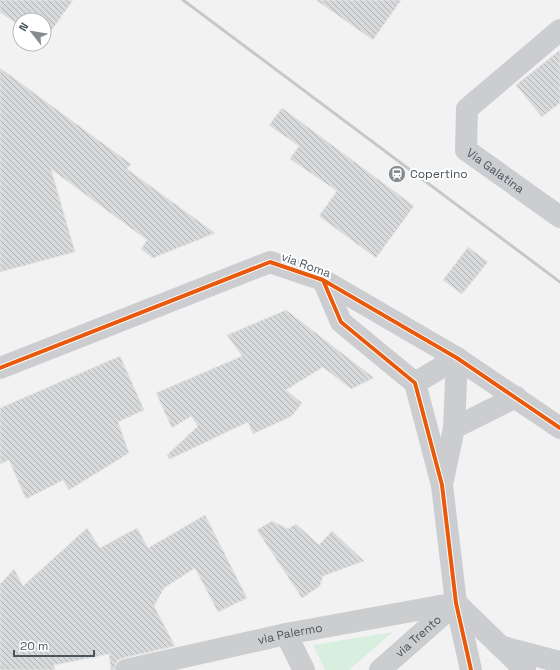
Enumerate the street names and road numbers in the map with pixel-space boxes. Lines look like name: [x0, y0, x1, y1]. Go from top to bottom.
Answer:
street label: Via Galatina: [463, 145, 527, 197]
street label: via Roma: [279, 249, 333, 281]
street label: via Trento: [392, 612, 445, 661]
street label: via Palermo: [256, 620, 324, 648]

